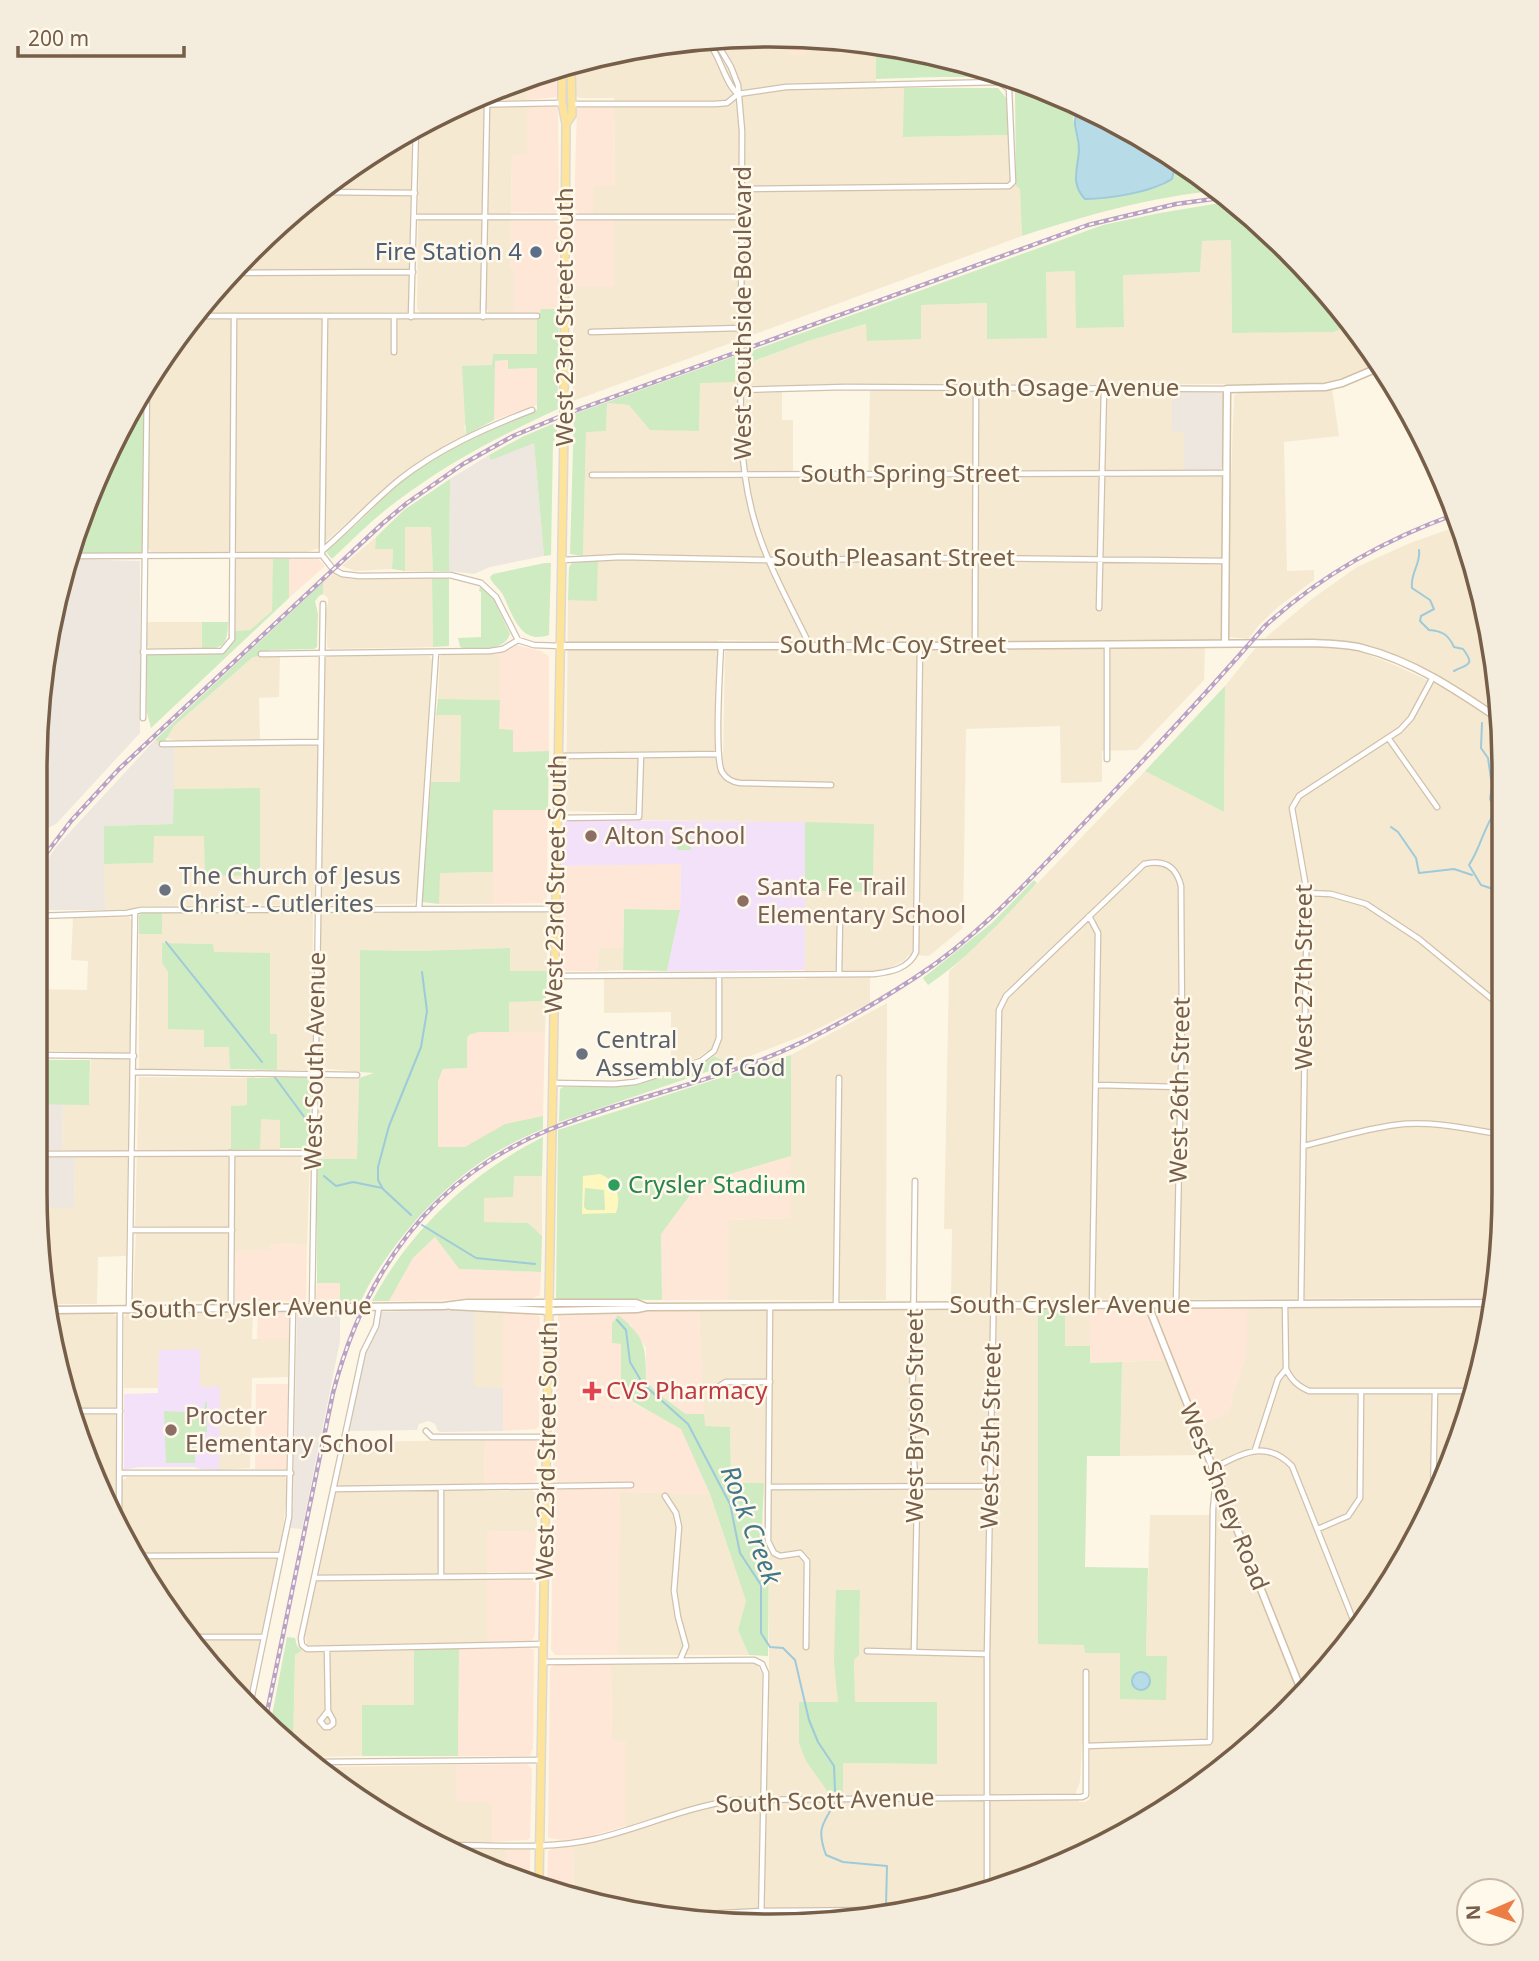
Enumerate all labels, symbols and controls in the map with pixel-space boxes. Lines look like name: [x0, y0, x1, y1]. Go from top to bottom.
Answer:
scale bar: [18, 14, 184, 58]
text: 200 m: [28, 24, 89, 52]
street label: West Southside Boulevard: [725, 166, 758, 460]
street label: West 23rd Street South: [547, 188, 580, 446]
place label: Fire Station 4: [375, 234, 522, 267]
marker: Fire Station 4: [528, 244, 544, 260]
street label: South Osage Avenue: [945, 370, 1179, 403]
street label: South Spring Street: [800, 456, 1020, 489]
street label: South Pleasant Street: [773, 540, 1015, 573]
street label: South Mc Coy Street: [780, 627, 1007, 660]
street label: West 23rd Street South: [536, 754, 573, 1014]
place label: Alton School: [605, 818, 746, 851]
marker: Alton School: [583, 828, 599, 844]
place label: The Church of Jesus Christ - Cutlerites: [179, 858, 401, 919]
place label: Santa Fe Trail Elementary School: [757, 869, 966, 930]
marker: The Church of Jesus Christ - Cutlerites: [157, 882, 173, 898]
street label: West 27th Street: [1286, 884, 1319, 1070]
marker: Santa Fe Trail Elementary School: [735, 893, 751, 909]
street label: West South Avenue: [295, 952, 332, 1170]
street label: West 26th Street: [1160, 996, 1197, 1183]
place label: Central Assembly of God: [596, 1022, 786, 1083]
marker: Central Assembly of God: [574, 1046, 590, 1062]
place label: Crysler Stadium: [628, 1167, 806, 1200]
marker: Crysler Stadium: [606, 1177, 622, 1193]
street label: South Crysler Avenue: [949, 1287, 1191, 1320]
street label: South Crysler Avenue: [130, 1288, 372, 1325]
street label: West Bryson Street: [897, 1309, 930, 1523]
street label: West 23rd Street South: [527, 1321, 564, 1581]
street label: West 25th Street: [971, 1342, 1008, 1529]
place label: CVS Pharmacy: [606, 1373, 768, 1406]
marker: CVS Pharmacy: [584, 1383, 600, 1399]
place label: Procter Elementary School: [185, 1398, 394, 1459]
street label: West Sheley Road: [1173, 1398, 1278, 1595]
marker: Procter Elementary School: [163, 1422, 179, 1438]
water label: Rock Creek: [713, 1460, 792, 1590]
street label: South Scott Avenue: [715, 1779, 935, 1820]
north arrow: [1455, 1877, 1525, 1947]
text: N: [1460, 1904, 1486, 1921]

